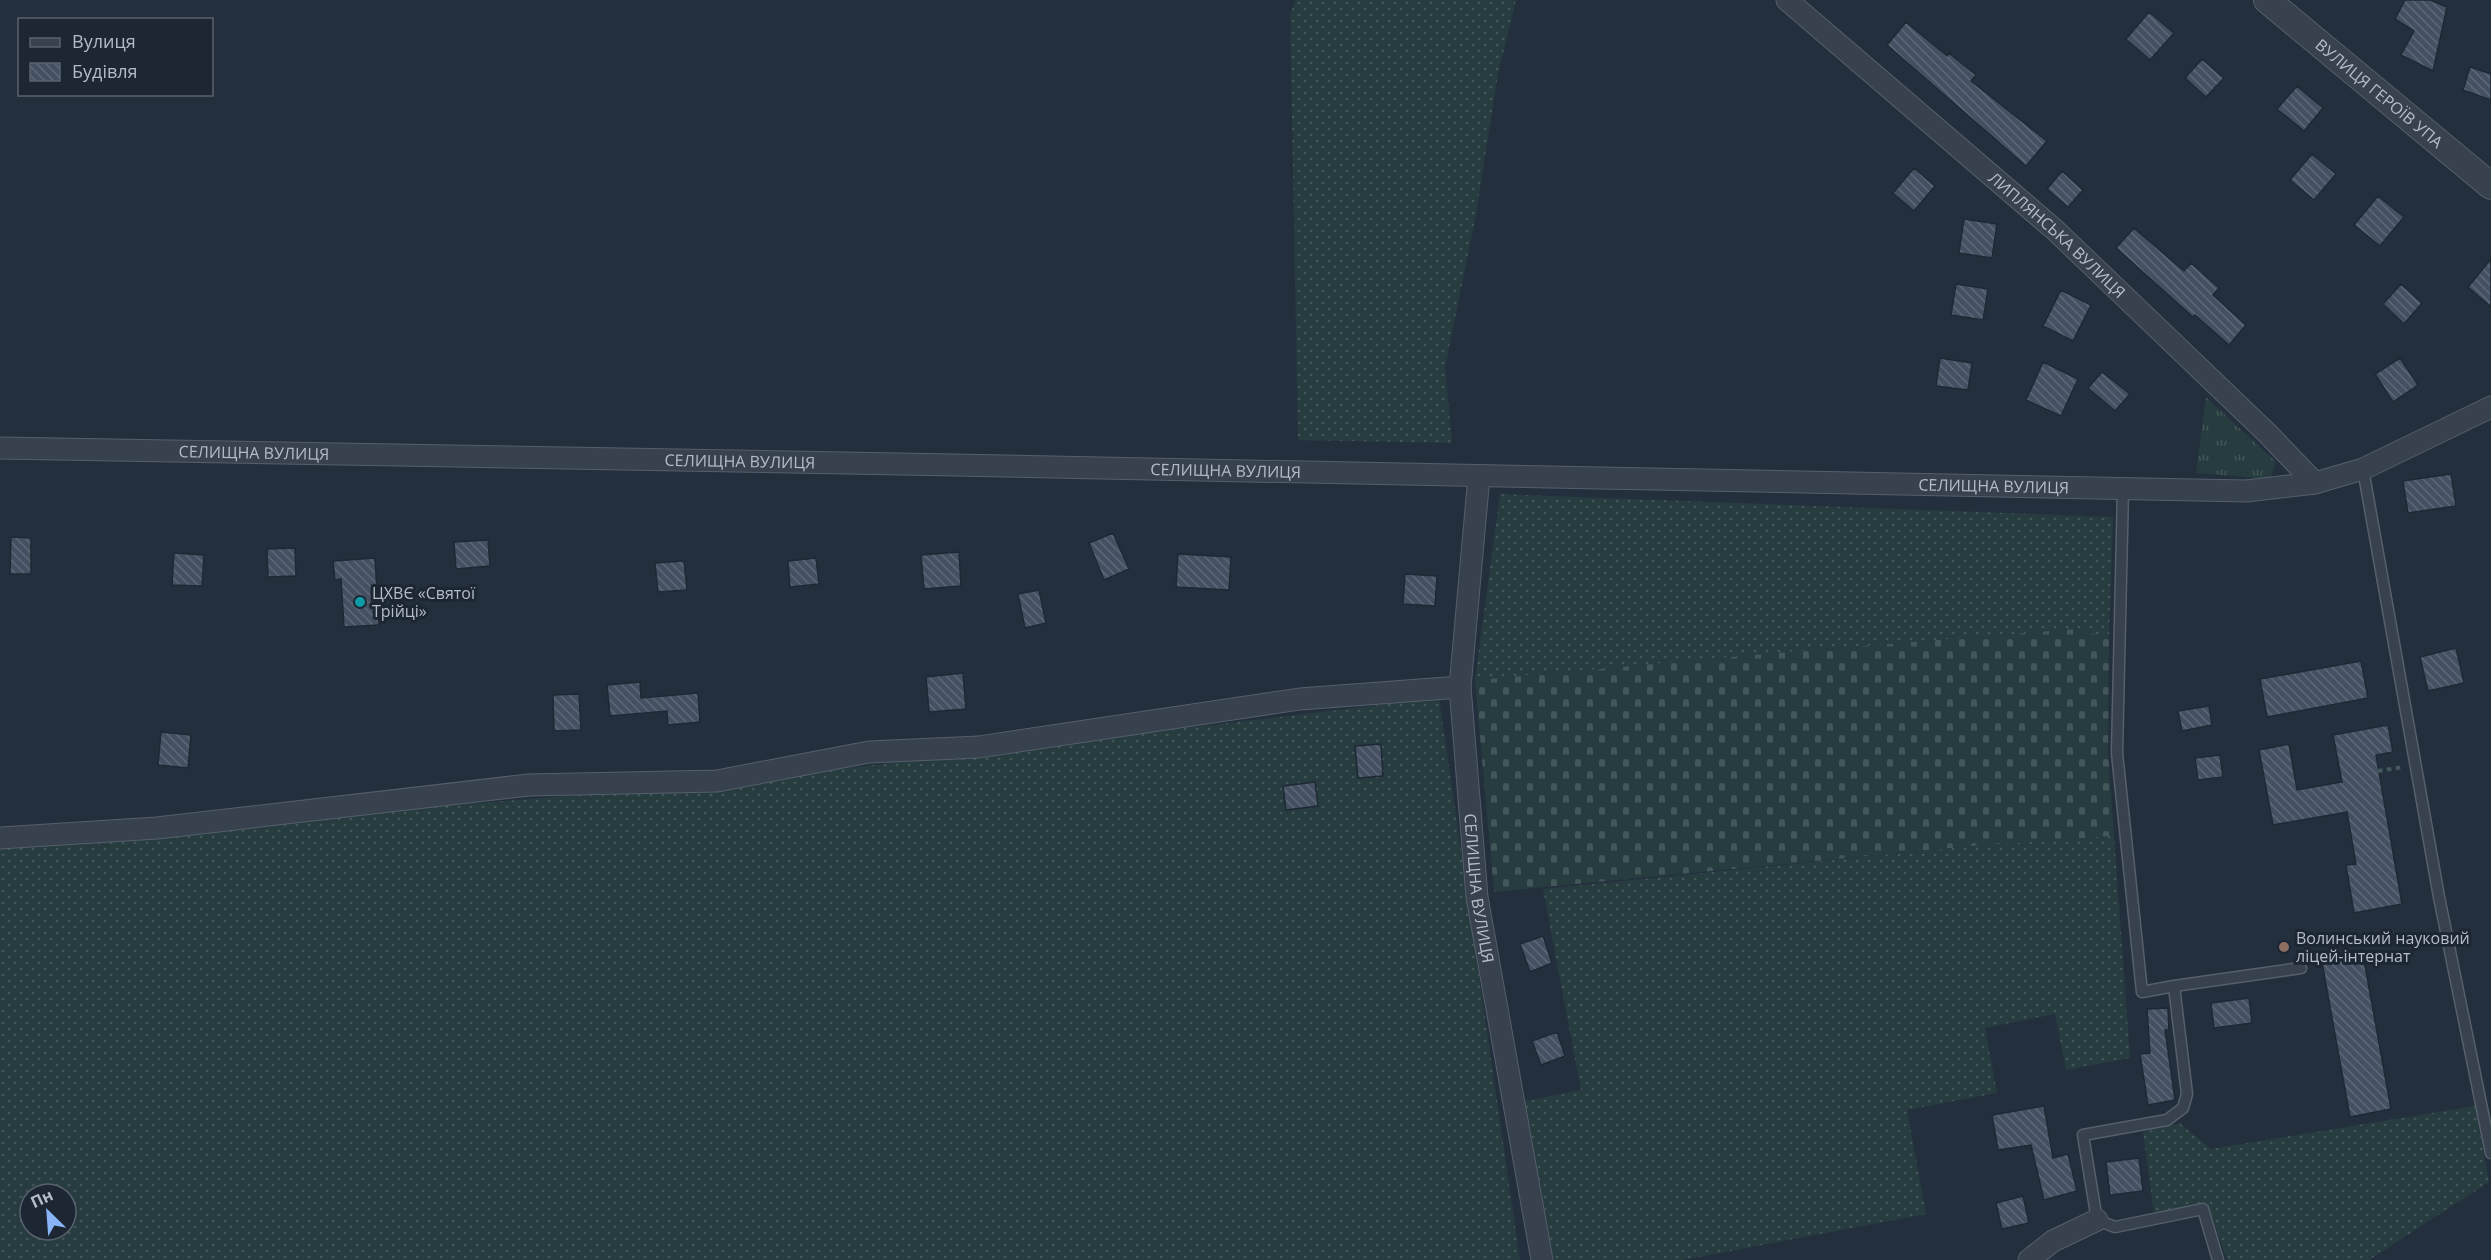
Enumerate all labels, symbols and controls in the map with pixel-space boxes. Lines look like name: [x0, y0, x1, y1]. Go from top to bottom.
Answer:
legend: [18, 18, 213, 96]
text: Вулиця: [72, 29, 136, 53]
street label: ВУЛИЦЯ ГЕРОЇВ УПА: [2311, 34, 2448, 153]
text: Будівля: [72, 59, 138, 83]
street label: ЛИПЛЯНСЬКА ВУЛИЦЯ: [1984, 167, 2130, 303]
street label: СЕЛИЩНА ВУЛИЦЯ: [178, 440, 329, 465]
street label: СЕЛИЩНА ВУЛИЦЯ: [664, 449, 815, 474]
street label: СЕЛИЩНА ВУЛИЦЯ: [1150, 458, 1301, 483]
street label: СЕЛИЩНА ВУЛИЦЯ: [1918, 473, 2069, 498]
place label: ЦХВЄ «Святої Трійці»: [372, 582, 476, 622]
marker: ЦХВЄ «Святої Трійці»: [353, 595, 367, 609]
street label: СЕЛИЩНА ВУЛИЦЯ: [1459, 813, 1500, 965]
place label: Волинський науковий ліцей-інтернат: [2296, 927, 2470, 967]
marker: Волинський науковий ліцей-інтернат: [2277, 940, 2291, 954]
north arrow: [18, 1182, 78, 1242]
text: Пн: [27, 1184, 57, 1213]

